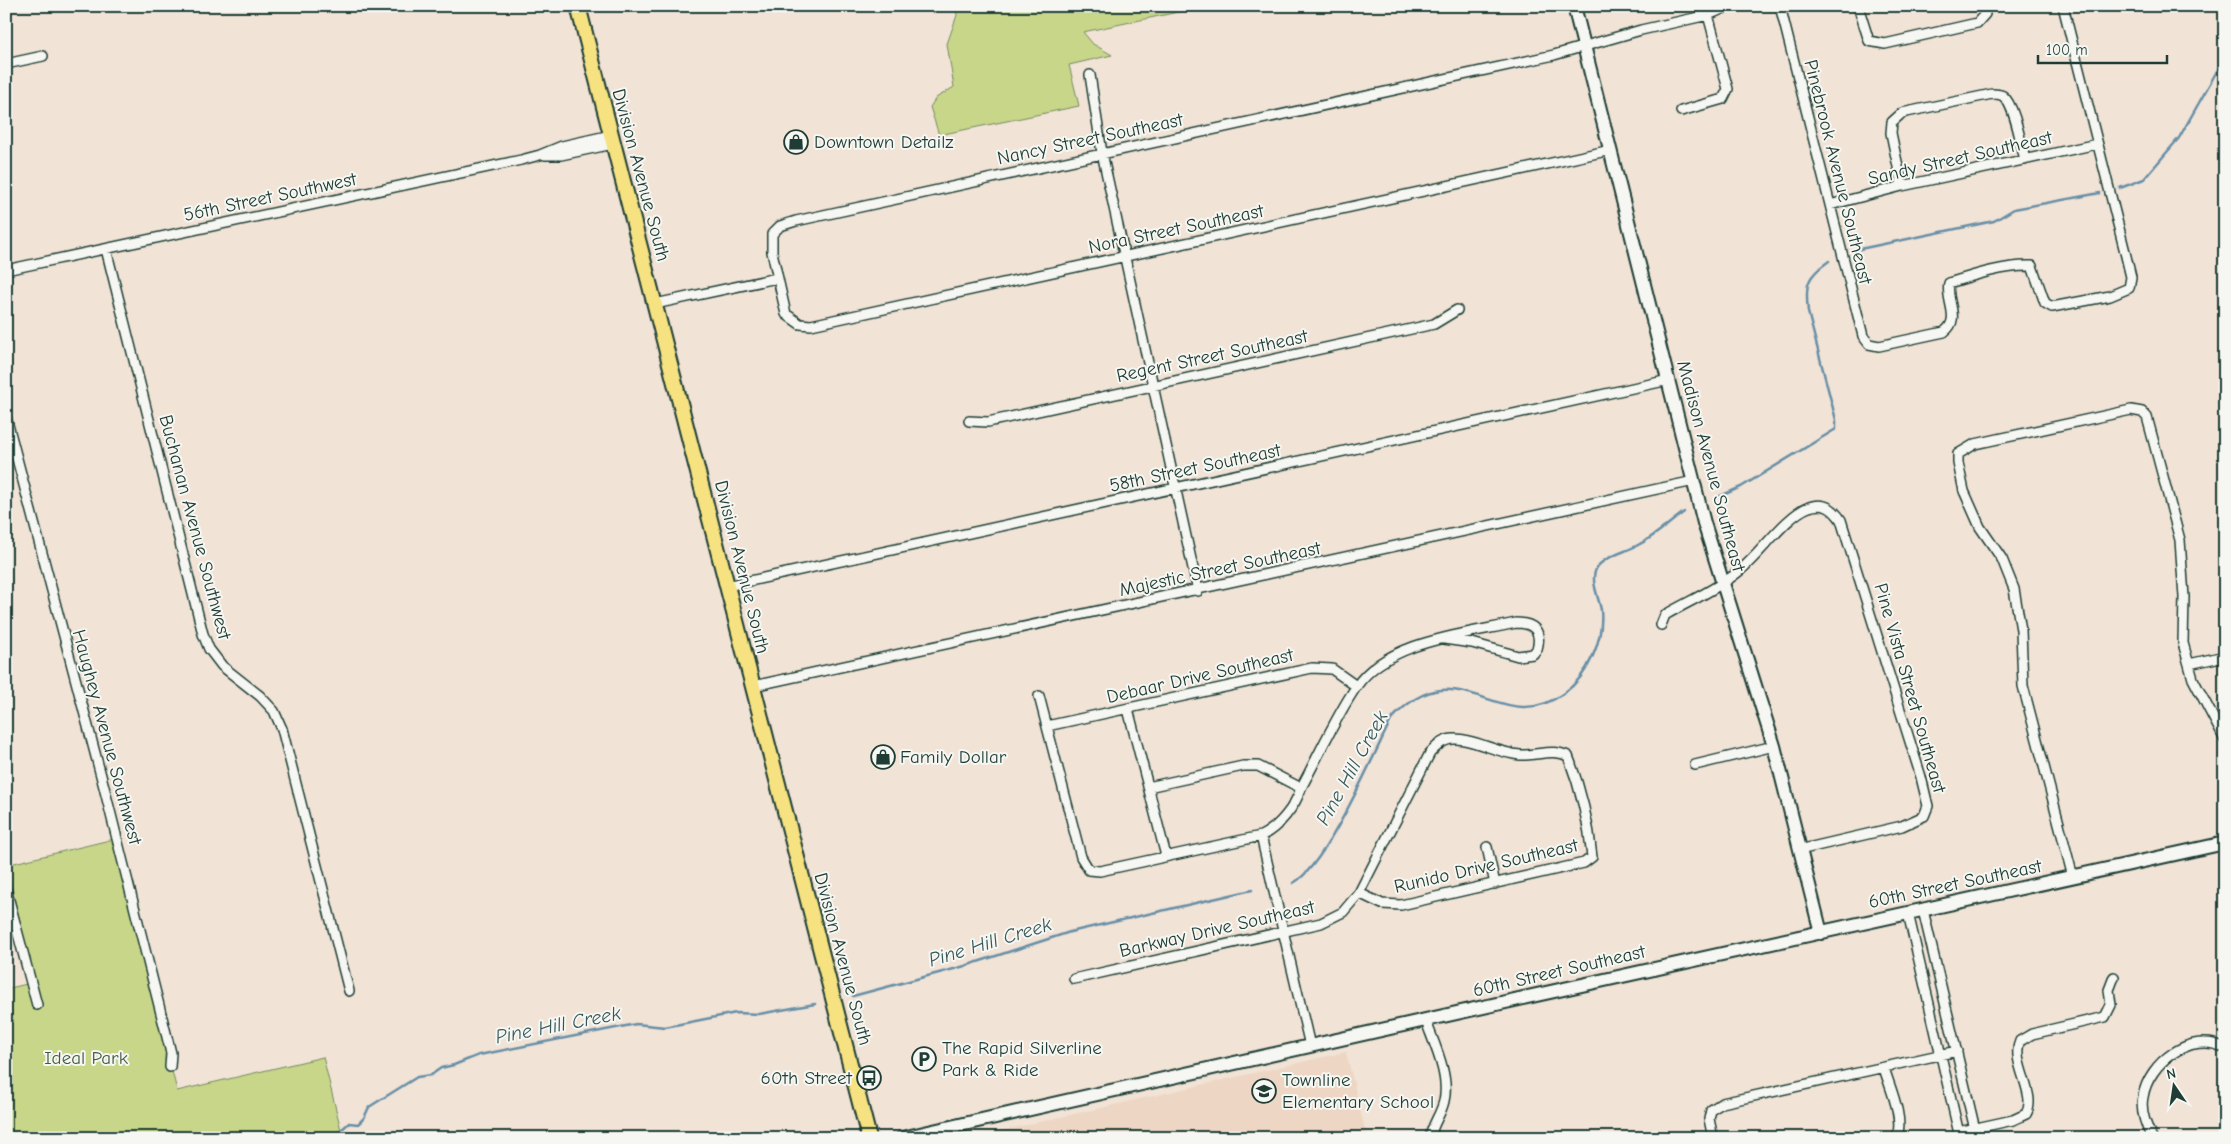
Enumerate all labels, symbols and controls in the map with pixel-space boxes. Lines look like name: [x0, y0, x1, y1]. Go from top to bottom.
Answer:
scale bar: [2038, 32, 2167, 64]
text: 100 m: [2046, 41, 2088, 59]
street label: Pinebrook Avenue Southeast: [1799, 57, 1877, 287]
street label: Division Avenue South: [607, 86, 675, 264]
street label: Nancy Street Southeast: [995, 108, 1185, 169]
street label: Sandy Street Southeast: [1866, 126, 2055, 190]
shop icon: Downtown Detailz: [783, 129, 809, 155]
place label: Downtown Detailz: [814, 131, 954, 153]
street label: 56th Street Southwest: [182, 168, 359, 226]
street label: Nora Street Southeast: [1086, 200, 1266, 258]
street label: Regent Street Southeast: [1114, 325, 1310, 387]
street label: Madison Avenue Southeast: [1672, 358, 1750, 574]
street label: Buchanan Avenue Southwest: [154, 412, 236, 642]
street label: 58th Street Southeast: [1107, 439, 1283, 497]
street label: Division Avenue South: [710, 478, 774, 656]
street label: Majestic Street Southeast: [1117, 537, 1323, 601]
street label: Pine Vista Street Southeast: [1869, 581, 1951, 796]
street label: Haughey Avenue Southwest: [68, 627, 146, 848]
street label: Debaar Drive Southeast: [1105, 644, 1296, 708]
water label: Pine Hill Creek: [1311, 706, 1393, 829]
shop icon: Family Dollar: [870, 744, 896, 770]
place label: Family Dollar: [900, 746, 1007, 768]
street label: Runido Drive Southeast: [1392, 834, 1581, 898]
street label: 60th Street Southeast: [1866, 855, 2044, 913]
street label: Division Avenue South: [809, 870, 877, 1048]
street label: Barkway Drive Southeast: [1117, 896, 1317, 962]
water label: Pine Hill Creek: [926, 912, 1055, 972]
street label: 60th Street Southeast: [1471, 940, 1648, 1002]
water label: Pine Hill Creek: [493, 1002, 623, 1048]
place label: The Rapid Silverline Park & Ride: [942, 1037, 1102, 1081]
parking icon: The Rapid Silverline Park & Ride: [911, 1046, 937, 1072]
park label: Ideal Park: [44, 1047, 129, 1069]
north arrow: [2148, 1062, 2198, 1112]
bus stop icon: 60th Street: [856, 1065, 882, 1091]
text: N: [2165, 1065, 2178, 1083]
place label: 60th Street: [761, 1067, 853, 1089]
place label: Townline Elementary School: [1282, 1069, 1434, 1113]
school or university icon: Townline Elementary School: [1251, 1078, 1277, 1104]

